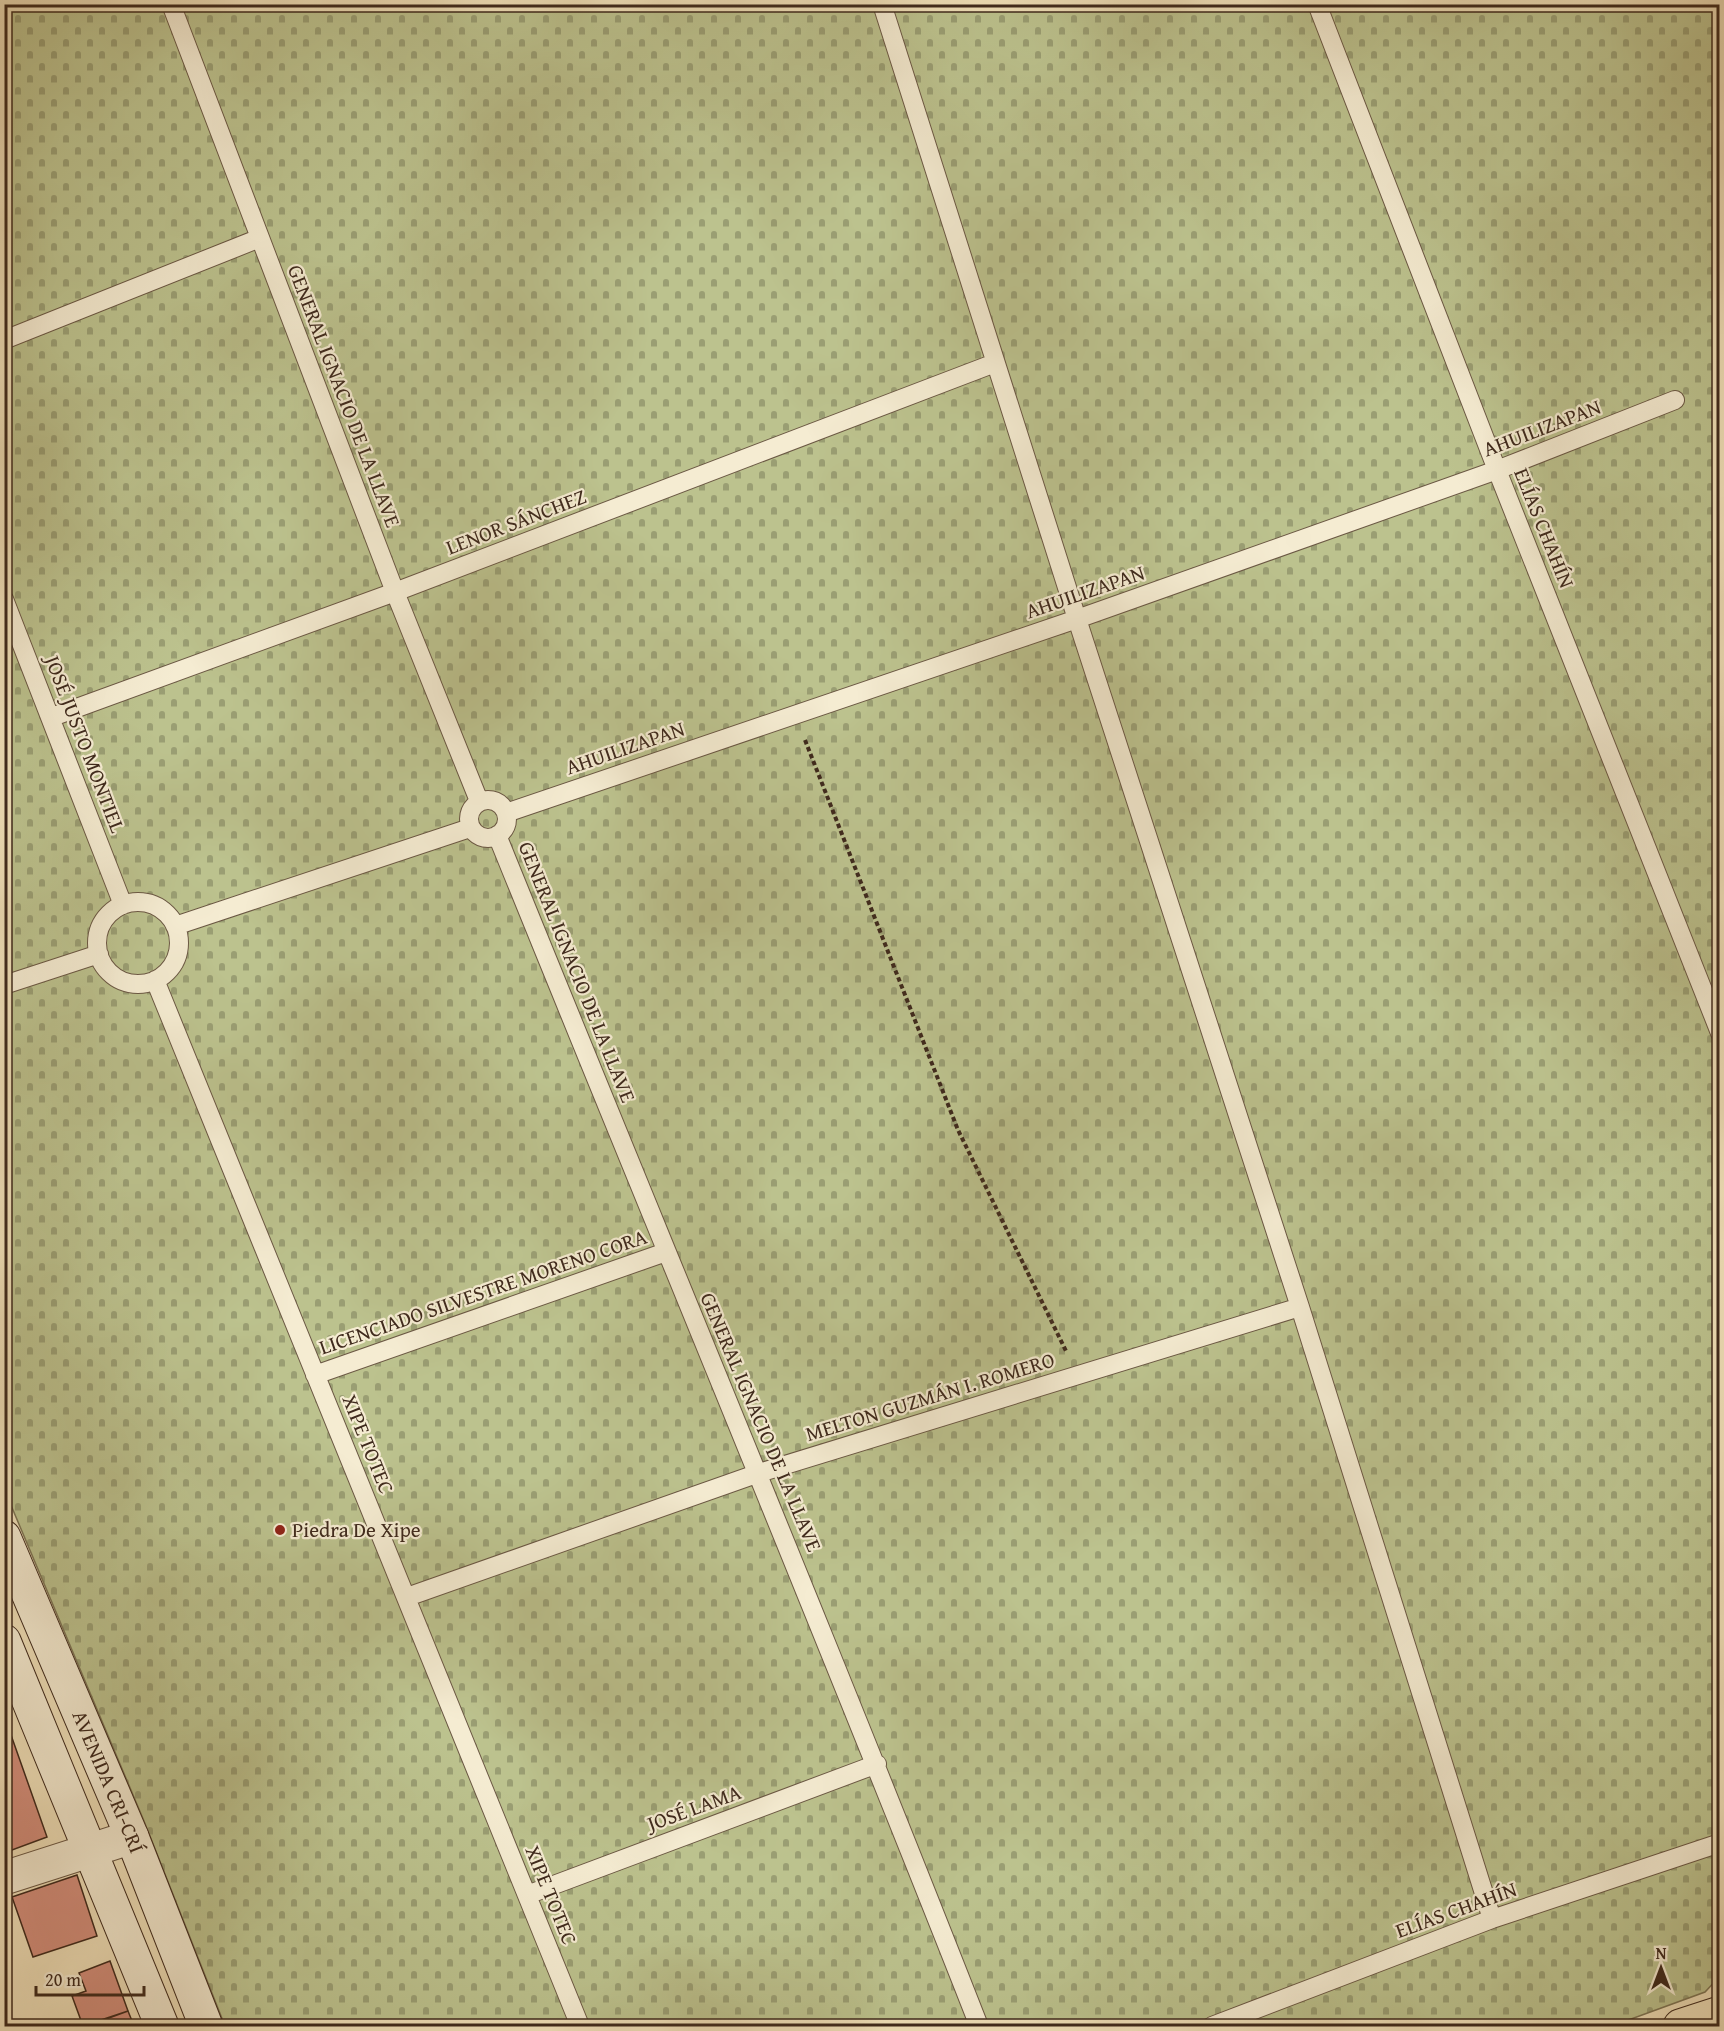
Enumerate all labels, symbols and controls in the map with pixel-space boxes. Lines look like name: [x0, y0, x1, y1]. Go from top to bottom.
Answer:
street label: GENERAL IGNACIO DE LA LLAVE: [280, 260, 409, 532]
street label: AHUILIZAPAN: [1478, 391, 1606, 464]
street label: ELÍAS CHAHÍN: [1506, 463, 1583, 593]
street label: LENOR SÁNCHEZ: [441, 481, 590, 563]
street label: AHUILIZAPAN: [1021, 557, 1149, 626]
street label: JOSÉ JUSTO MONTIEL: [36, 648, 134, 837]
street label: AHUILIZAPAN: [561, 713, 689, 782]
street label: GENERAL IGNACIO DE LA LLAVE: [511, 837, 644, 1107]
street label: LICENCIADO SILVESTRE MORENO CORA: [315, 1221, 651, 1362]
street label: GENERAL IGNACIO DE LA LLAVE: [693, 1287, 830, 1557]
street label: MELTON GUZMÁN I. ROMERO: [801, 1344, 1058, 1449]
street label: XIPE TOTEC: [335, 1390, 402, 1498]
place label: Piedra De Xipe: [292, 1514, 421, 1545]
marker: Piedra De Xipe: [273, 1523, 287, 1537]
street label: AVENIDA CRI-CRÍ: [65, 1705, 153, 1858]
street label: JOSÉ LAMA: [640, 1776, 745, 1840]
street label: XIPE TOTEC: [518, 1841, 585, 1949]
street label: ELÍAS CHAHÍN: [1391, 1873, 1521, 1946]
north arrow: [1631, 1938, 1691, 1998]
text: N: [1656, 1941, 1667, 1965]
scale bar: [36, 1959, 144, 1997]
text: 20 m: [45, 1966, 81, 1993]

